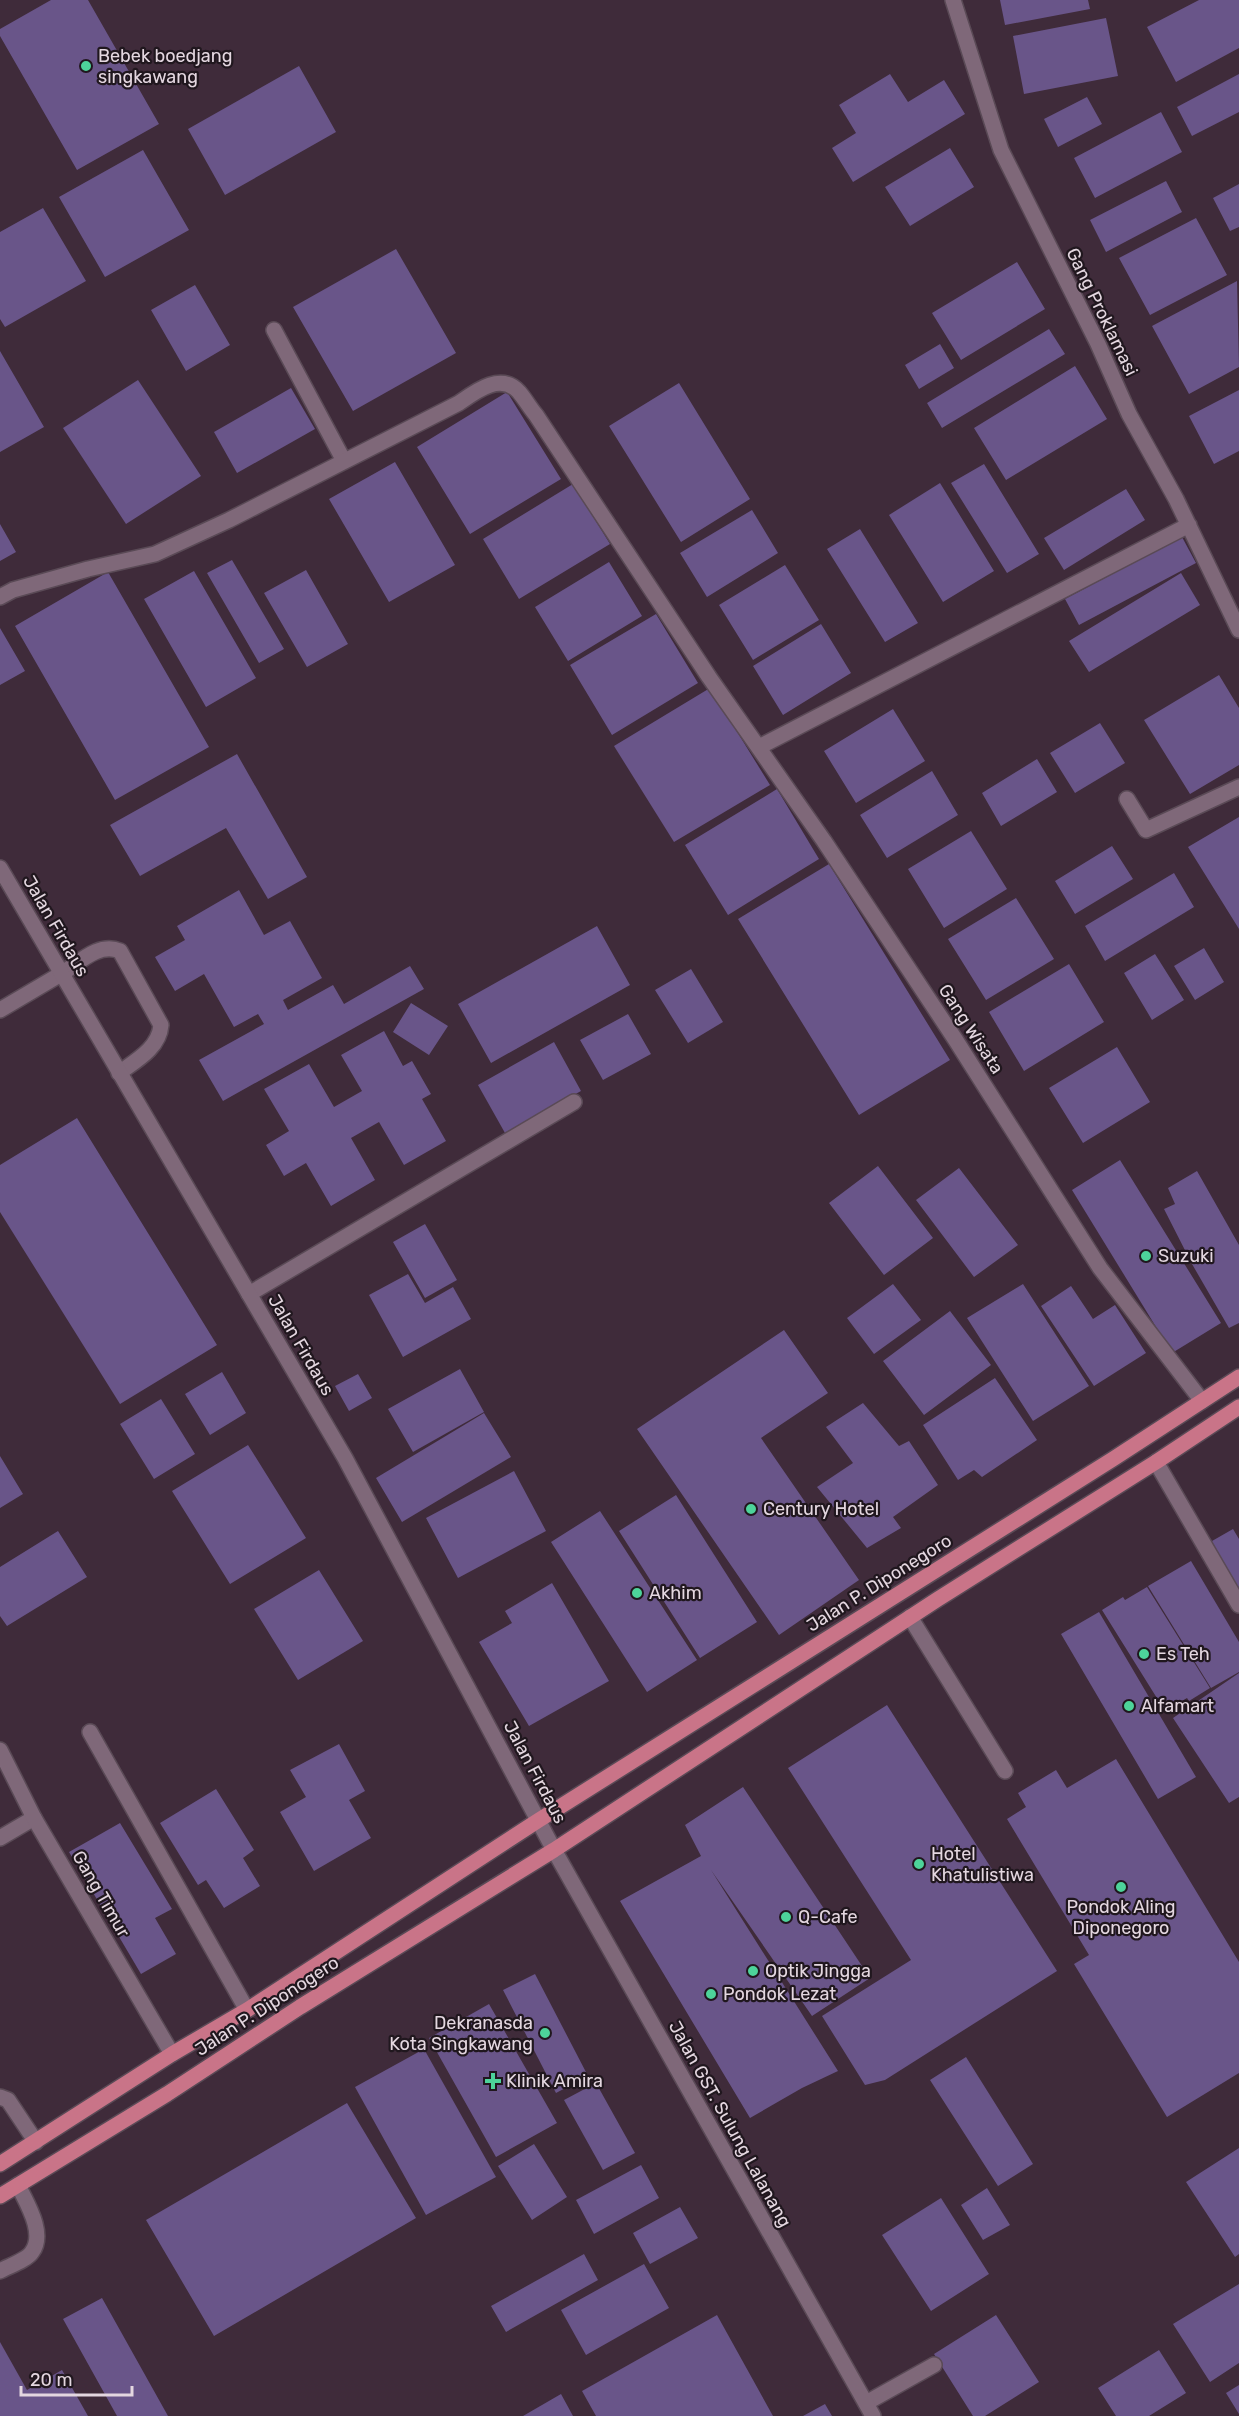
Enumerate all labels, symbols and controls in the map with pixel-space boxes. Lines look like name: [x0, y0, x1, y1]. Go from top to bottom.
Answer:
place label: Bebek boedjang singkawang: [98, 45, 232, 88]
marker: Bebek boedjang singkawang: [79, 59, 93, 73]
street label: Gang Proklamasi: [1061, 244, 1143, 380]
street label: Jalan Firdaus: [18, 872, 94, 980]
street label: Gang Wisata: [934, 980, 1008, 1078]
place label: Suzuki: [1158, 1245, 1214, 1267]
marker: Suzuki: [1139, 1249, 1153, 1263]
street label: Jalan Firdaus: [263, 1291, 339, 1399]
place label: Century Hotel: [763, 1498, 879, 1520]
marker: Century Hotel: [744, 1502, 758, 1516]
street label: Jalan P. Diponegoro: [802, 1529, 956, 1637]
place label: Akhim: [649, 1582, 702, 1604]
marker: Akhim: [630, 1586, 644, 1600]
place label: Es Teh: [1156, 1643, 1210, 1665]
marker: Es Teh: [1137, 1647, 1151, 1661]
place label: Alfamart: [1141, 1695, 1214, 1717]
marker: Alfamart: [1122, 1699, 1136, 1713]
street label: Jalan Firdaus: [499, 1717, 571, 1827]
place label: Hotel Khatulistiwa: [931, 1843, 1034, 1886]
street label: Gang Timur: [67, 1847, 135, 1941]
marker: Hotel Khatulistiwa: [912, 1857, 926, 1871]
marker: Pondok Aling Diponegoro: [1114, 1880, 1128, 1894]
place label: Pondok Aling Diponegoro: [1066, 1896, 1176, 1939]
place label: Q-Cafe: [798, 1906, 858, 1928]
marker: Q-Cafe: [779, 1910, 793, 1924]
street label: Jalan P. Diponogero: [191, 1951, 343, 2061]
place label: Optik Jingga: [765, 1960, 871, 1982]
marker: Optik Jingga: [746, 1964, 760, 1978]
place label: Pondok Lezat: [723, 1983, 836, 2005]
marker: Pondok Lezat: [704, 1987, 718, 2001]
place label: Dekranasda Kota Singkawang: [389, 2012, 533, 2055]
street label: Jalan GST. Sulung Lalanang: [664, 2017, 796, 2231]
marker: Dekranasda Kota Singkawang: [538, 2026, 552, 2040]
place label: Klinik Amira: [506, 2070, 603, 2092]
marker: Klinik Amira: [484, 2072, 502, 2090]
scale bar: [21, 2359, 132, 2397]
text: 20 m: [30, 2369, 72, 2391]

